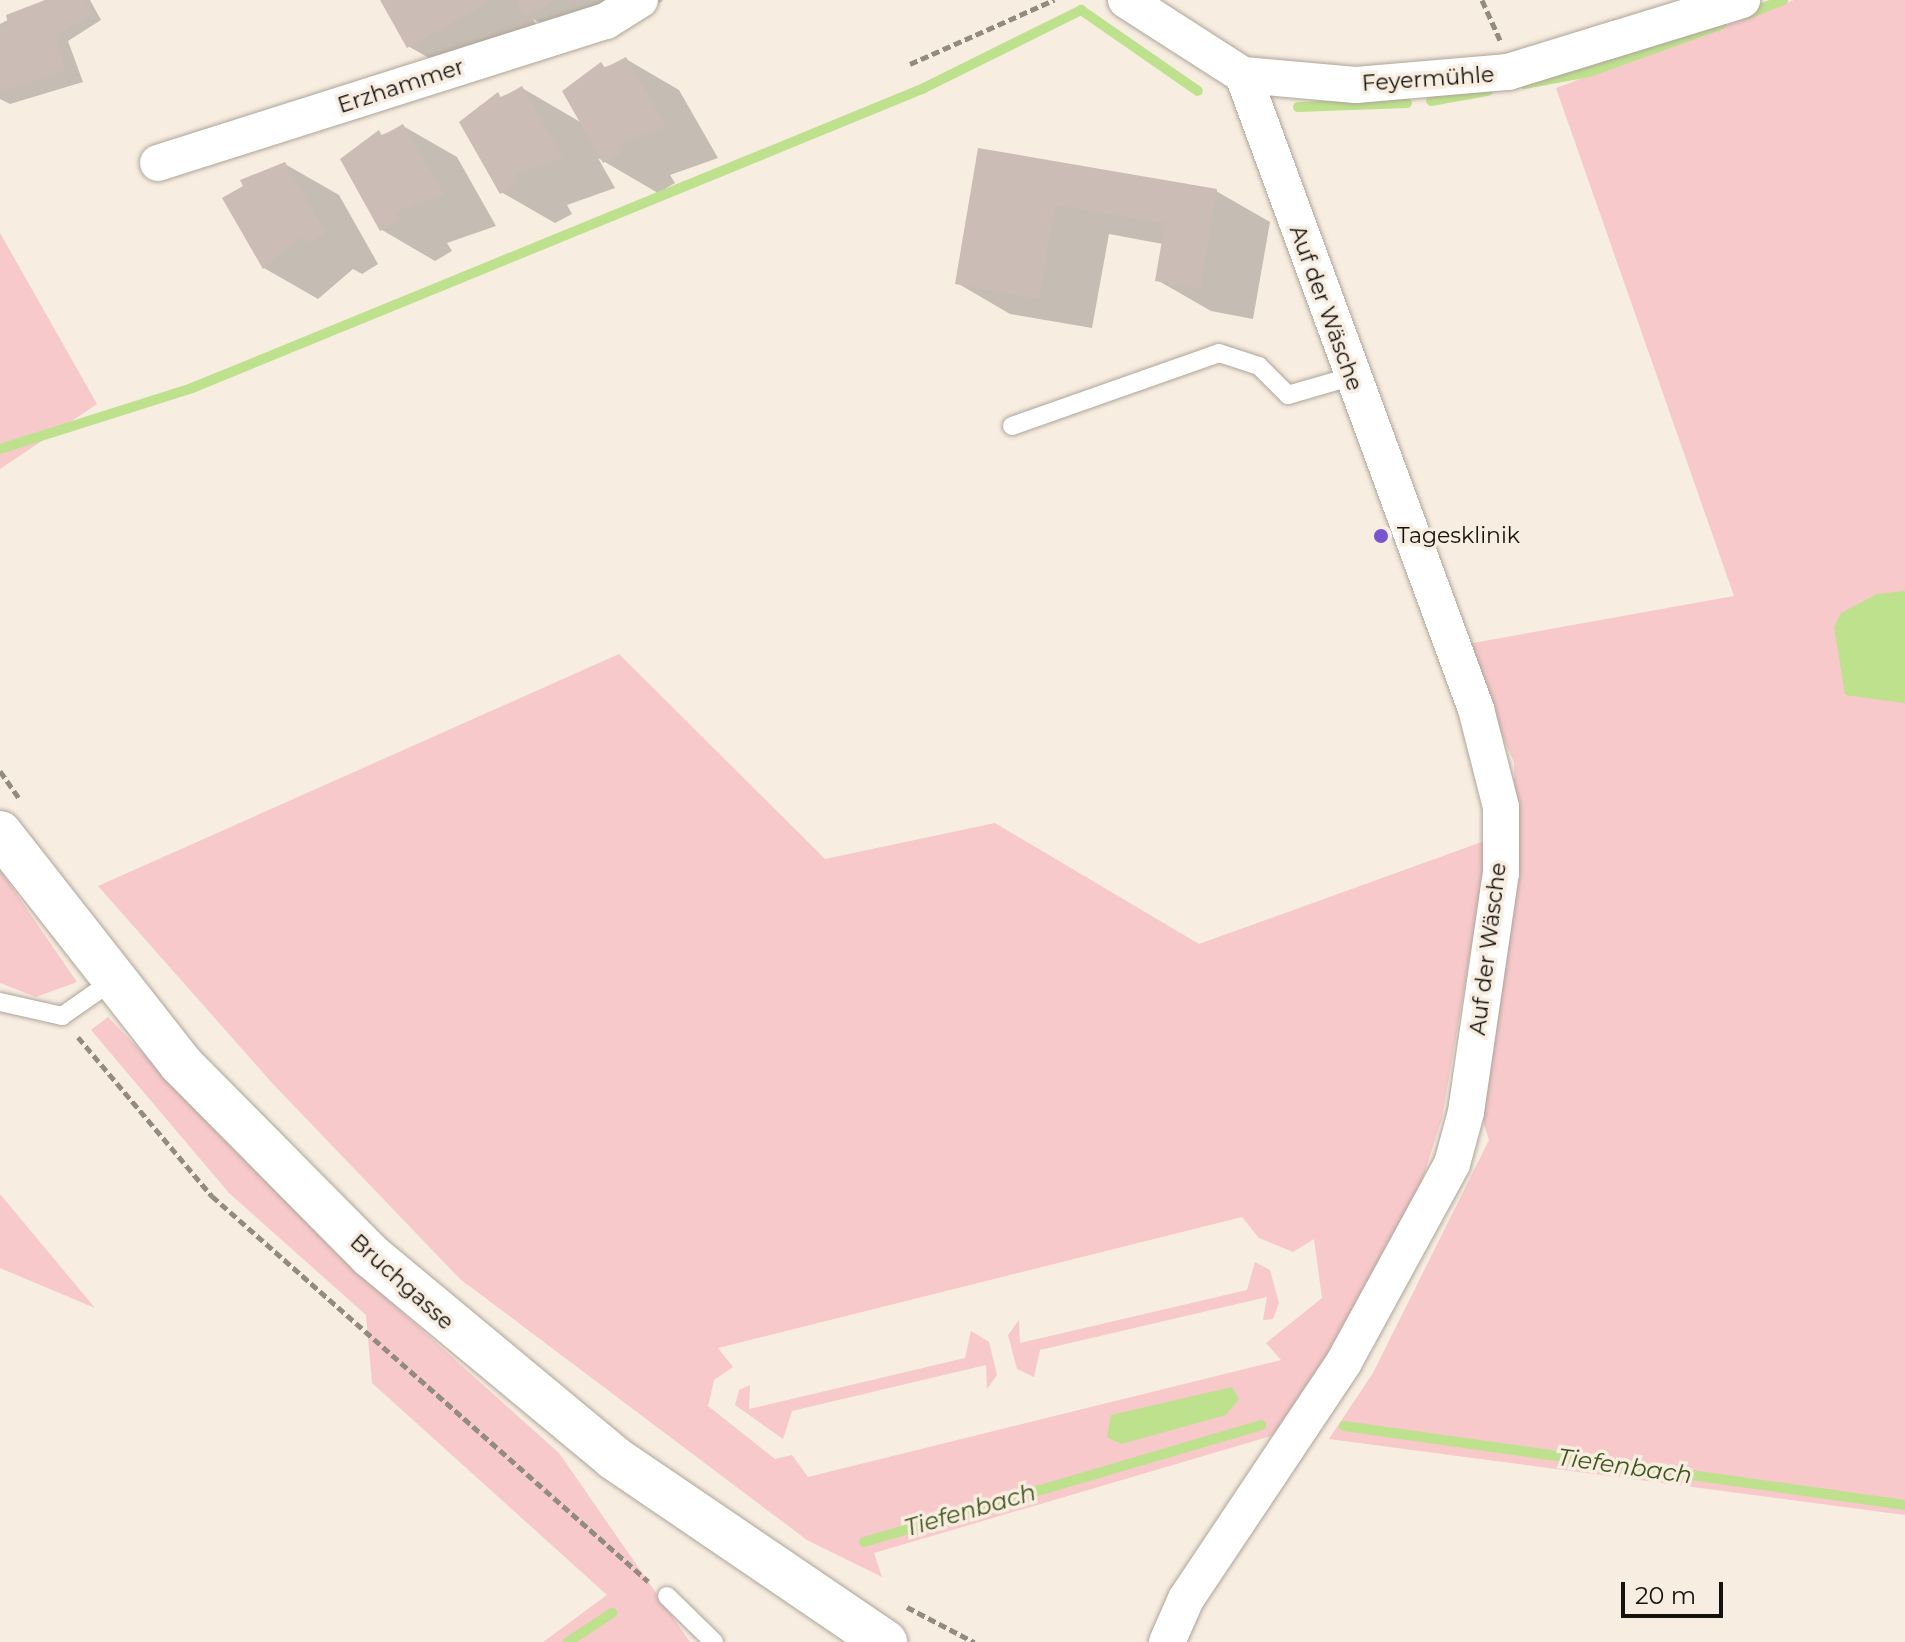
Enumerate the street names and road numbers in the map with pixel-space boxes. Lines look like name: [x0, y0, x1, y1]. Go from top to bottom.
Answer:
street label: Erzhammer: [334, 53, 468, 119]
street label: Feyermühle: [1361, 61, 1495, 97]
street label: Auf der Wäsche: [1284, 222, 1368, 394]
street label: Auf der Wäsche: [1464, 861, 1512, 1037]
street label: Bruchgasse: [345, 1229, 459, 1335]

